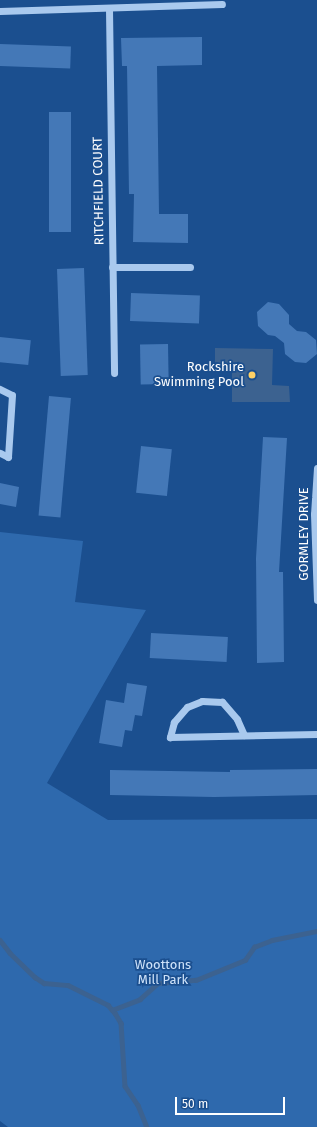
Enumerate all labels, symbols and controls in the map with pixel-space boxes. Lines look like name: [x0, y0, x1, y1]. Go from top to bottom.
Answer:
street label: RITCHFIELD COURT: [90, 137, 108, 245]
place label: Rockshire Swimming Pool: [154, 360, 244, 391]
marker: Rockshire Swimming Pool: [247, 370, 257, 380]
street label: GORMLEY DRIVE: [296, 487, 312, 581]
park label: Woottons Mill Park: [135, 958, 191, 989]
scale bar: [177, 1089, 287, 1115]
text: 50 m: [182, 1097, 208, 1111]

